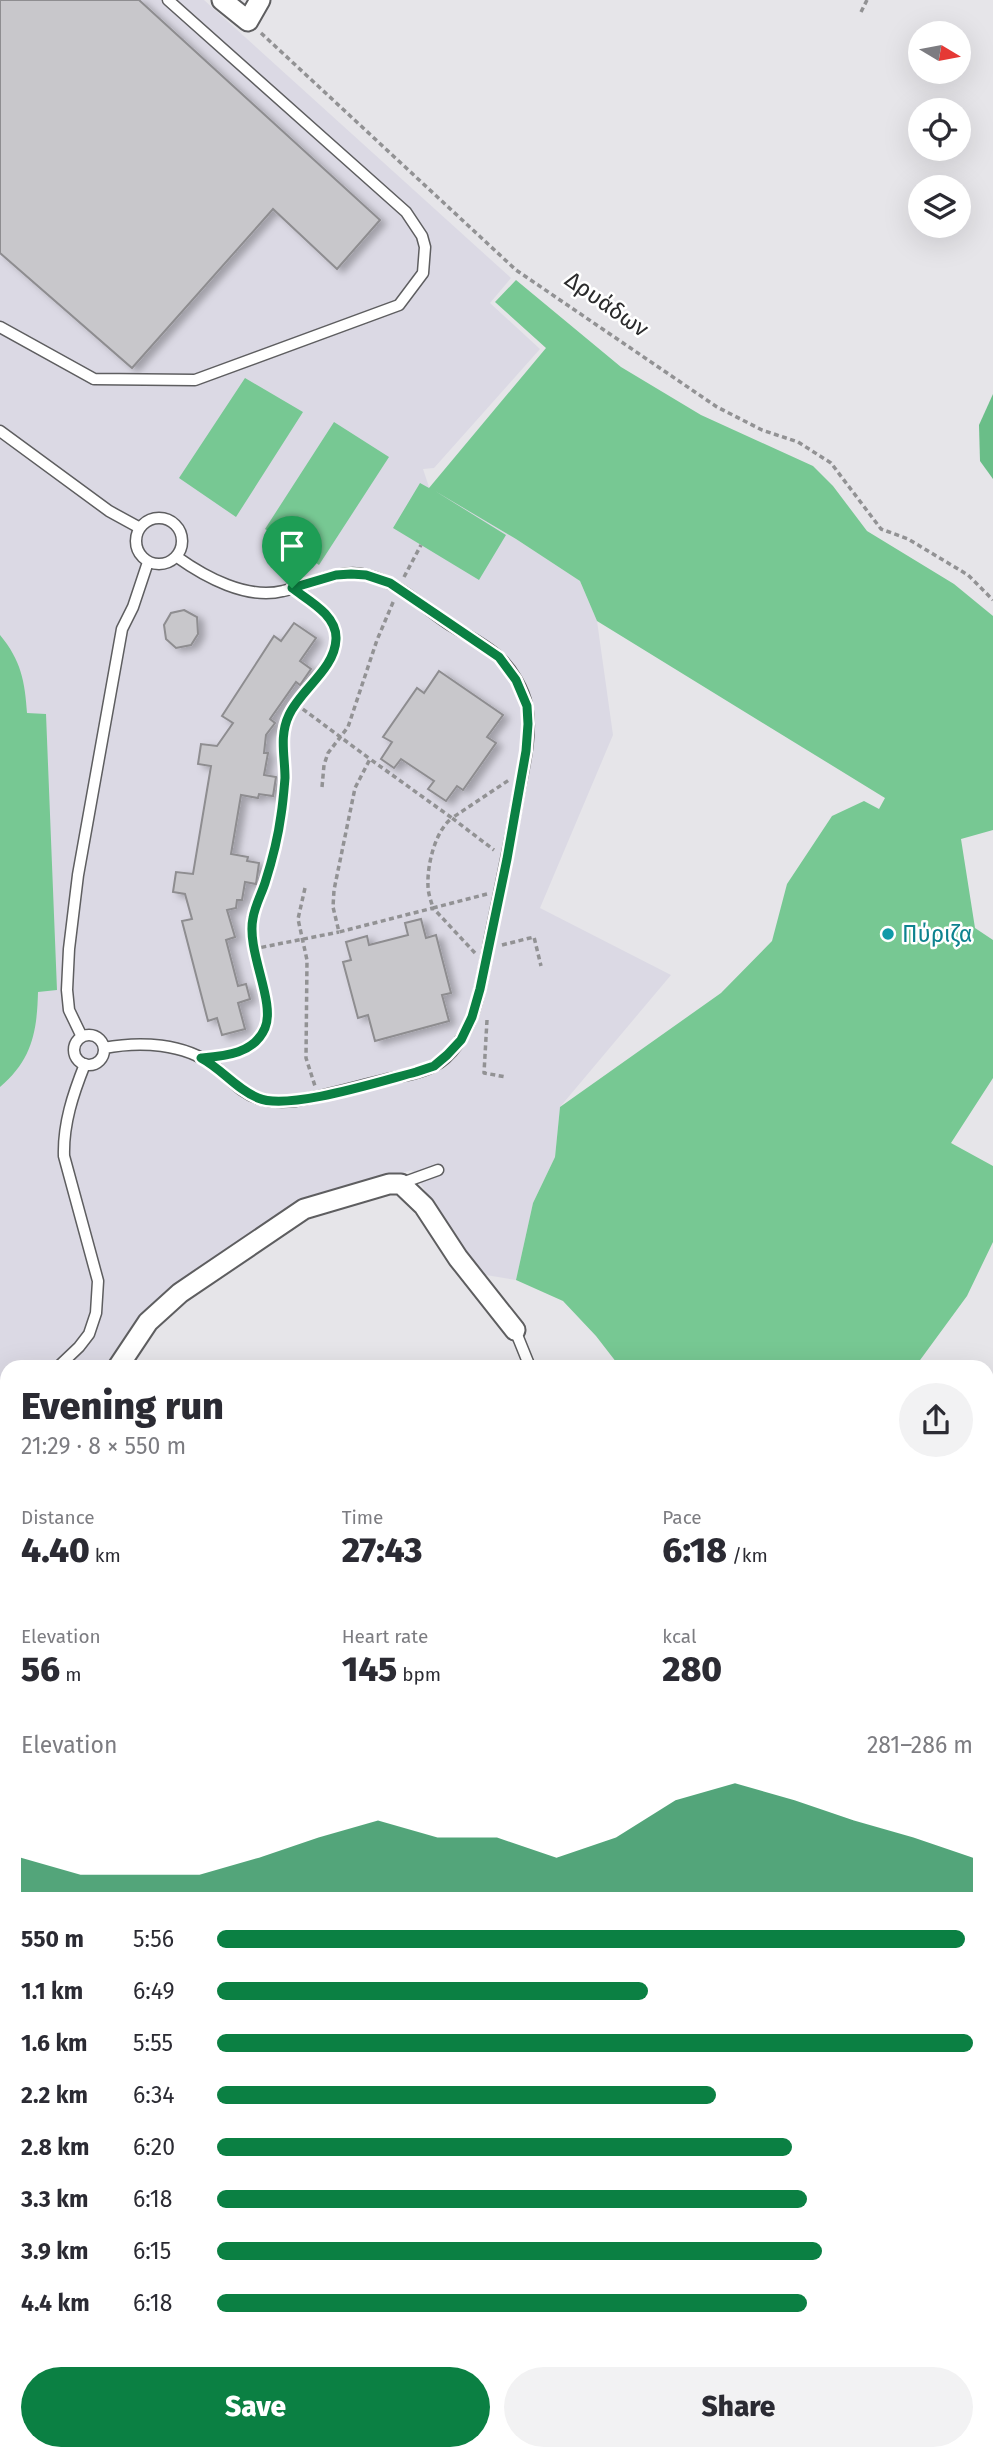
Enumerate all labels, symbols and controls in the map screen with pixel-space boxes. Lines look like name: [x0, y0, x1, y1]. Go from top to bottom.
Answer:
north arrow: [908, 21, 971, 84]
map controls: [908, 21, 971, 238]
button: locate: [908, 98, 971, 161]
button: layers: [908, 175, 971, 238]
street label: Δρυάδων: [560, 265, 654, 343]
pin: [262, 516, 322, 588]
icon: arrive: [273, 527, 311, 565]
place label: Πύριζα: [902, 920, 972, 948]
marker: Πύριζα: [880, 926, 896, 942]
text: Evening run: [21, 1383, 224, 1429]
button: share: [899, 1383, 973, 1457]
text: 21:29 · 8 × 550 m: [21, 1432, 186, 1460]
text: Distance: [21, 1506, 95, 1529]
text: Time: [342, 1506, 383, 1529]
text: Pace: [662, 1506, 702, 1529]
text: 4.40: [21, 1529, 90, 1571]
text: 27:43: [342, 1529, 422, 1571]
text: 6:18: [662, 1529, 727, 1571]
text: km: [90, 1544, 121, 1567]
text: /km: [727, 1544, 768, 1567]
text: Elevation: [21, 1625, 101, 1648]
text: Heart rate: [342, 1625, 428, 1648]
text: kcal: [662, 1625, 697, 1648]
text: 56: [21, 1648, 60, 1690]
text: 145: [342, 1648, 397, 1690]
text: 280: [662, 1648, 722, 1690]
text: m: [60, 1663, 82, 1686]
text: bpm: [397, 1663, 441, 1686]
text: Elevation: [21, 1731, 117, 1759]
text: 281–286 m: [867, 1731, 973, 1759]
text: 550 m: [21, 1925, 84, 1953]
text: 5:56: [133, 1925, 174, 1953]
text: 1.1 km: [21, 1977, 83, 2005]
text: 6:49: [133, 1977, 175, 2005]
text: 1.6 km: [21, 2029, 88, 2057]
text: 5:55: [133, 2029, 173, 2057]
text: 2.2 km: [21, 2081, 88, 2109]
text: 6:34: [133, 2081, 175, 2109]
text: 2.8 km: [21, 2133, 89, 2161]
text: 6:20: [133, 2133, 175, 2161]
text: 3.3 km: [21, 2185, 88, 2213]
text: 6:18: [133, 2185, 173, 2213]
text: 3.9 km: [21, 2237, 88, 2265]
text: 6:15: [133, 2237, 171, 2265]
text: 4.4 km: [21, 2289, 90, 2317]
text: 6:18: [133, 2289, 173, 2317]
button: Save: [21, 2367, 490, 2447]
button: Share: [504, 2367, 973, 2447]

